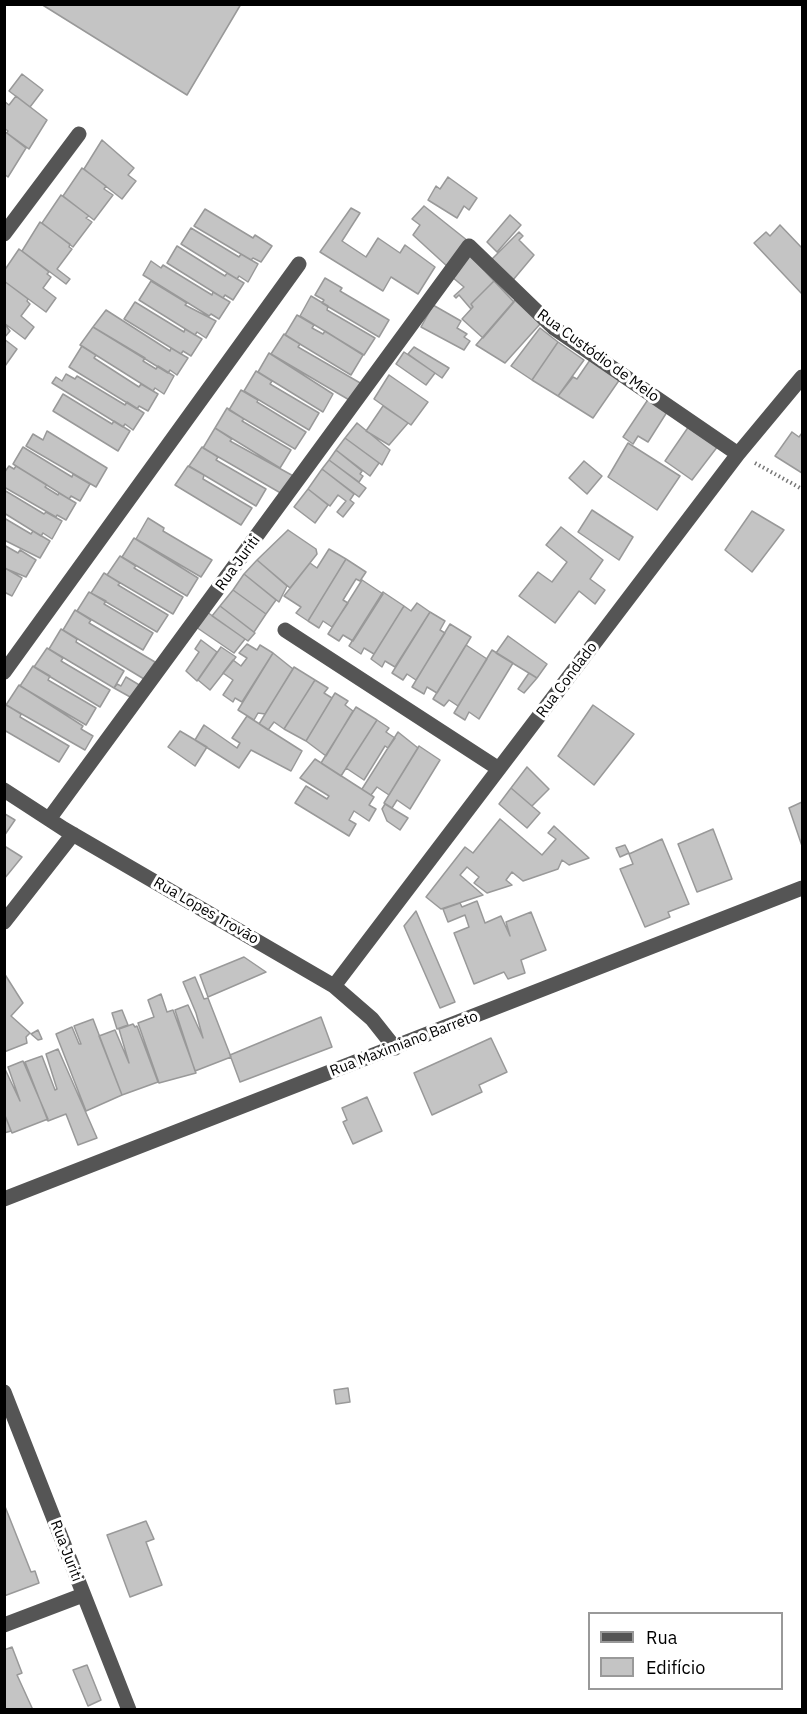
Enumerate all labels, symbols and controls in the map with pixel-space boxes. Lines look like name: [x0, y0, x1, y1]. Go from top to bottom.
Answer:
street label: Rua Custódio de Melo: [534, 306, 662, 406]
street label: Rua Juriti: [212, 532, 264, 594]
street label: Rua Condado: [533, 639, 601, 721]
street label: Rua Lopes Trovão: [150, 874, 262, 948]
street label: Rua Maximiano Barreto: [327, 1007, 481, 1081]
street label: Rua Juriti: [46, 1518, 86, 1584]
legend: [588, 1612, 783, 1690]
text: Rua: [646, 1626, 677, 1649]
text: Edifício: [646, 1656, 705, 1679]

